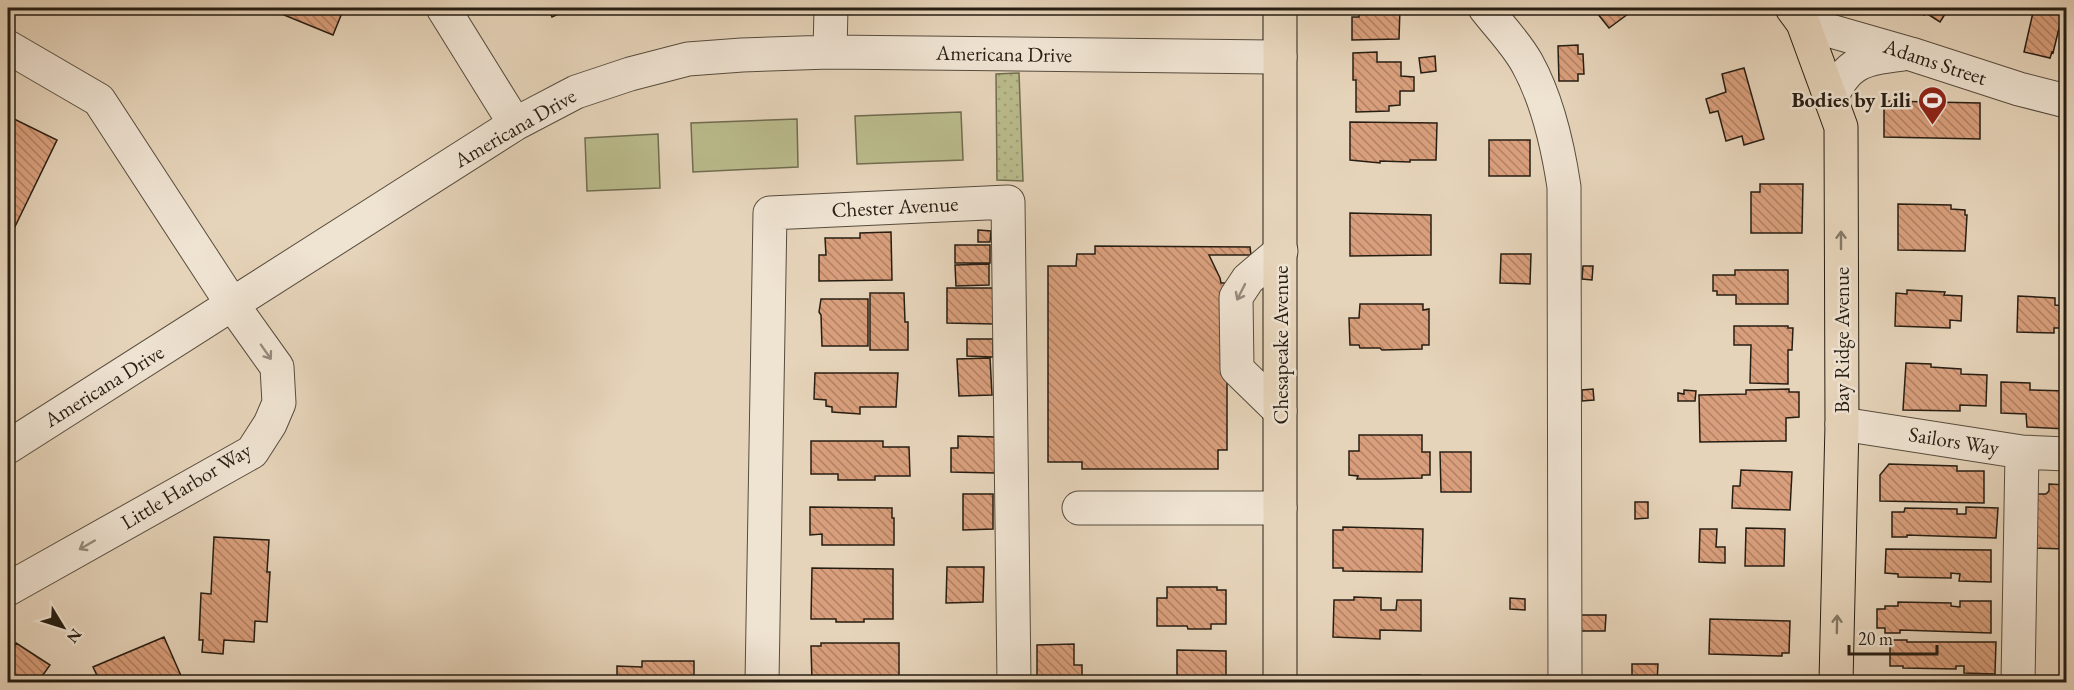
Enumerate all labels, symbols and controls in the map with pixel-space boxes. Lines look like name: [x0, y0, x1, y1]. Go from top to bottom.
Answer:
street label: Adams Street: [1879, 32, 1991, 91]
street label: Americana Drive: [935, 39, 1072, 68]
street label: Americana Drive: [448, 82, 581, 174]
sports icon: Bodies by Lili: [1916, 84, 1948, 126]
place label: Bodies by Lili: [1791, 86, 1911, 113]
street label: Chester Avenue: [831, 190, 959, 223]
one-way arrow: [1835, 231, 1847, 251]
street label: Chesapeake Avenue: [1267, 265, 1294, 425]
street label: Bay Ridge Avenue: [1828, 267, 1855, 413]
one-way arrow: [1234, 283, 1246, 301]
street label: Americana Drive: [38, 338, 169, 434]
one-way arrow: [260, 343, 272, 359]
street label: Sailors Way: [1907, 420, 2002, 461]
street label: Little Harbor Way: [116, 436, 257, 535]
one-way arrow: [79, 540, 97, 551]
north arrow: [33, 597, 93, 657]
one-way arrow: [1832, 615, 1843, 635]
scale bar: [1849, 618, 1938, 656]
text: N: [62, 624, 87, 648]
text: 20 m: [1858, 627, 1893, 650]

